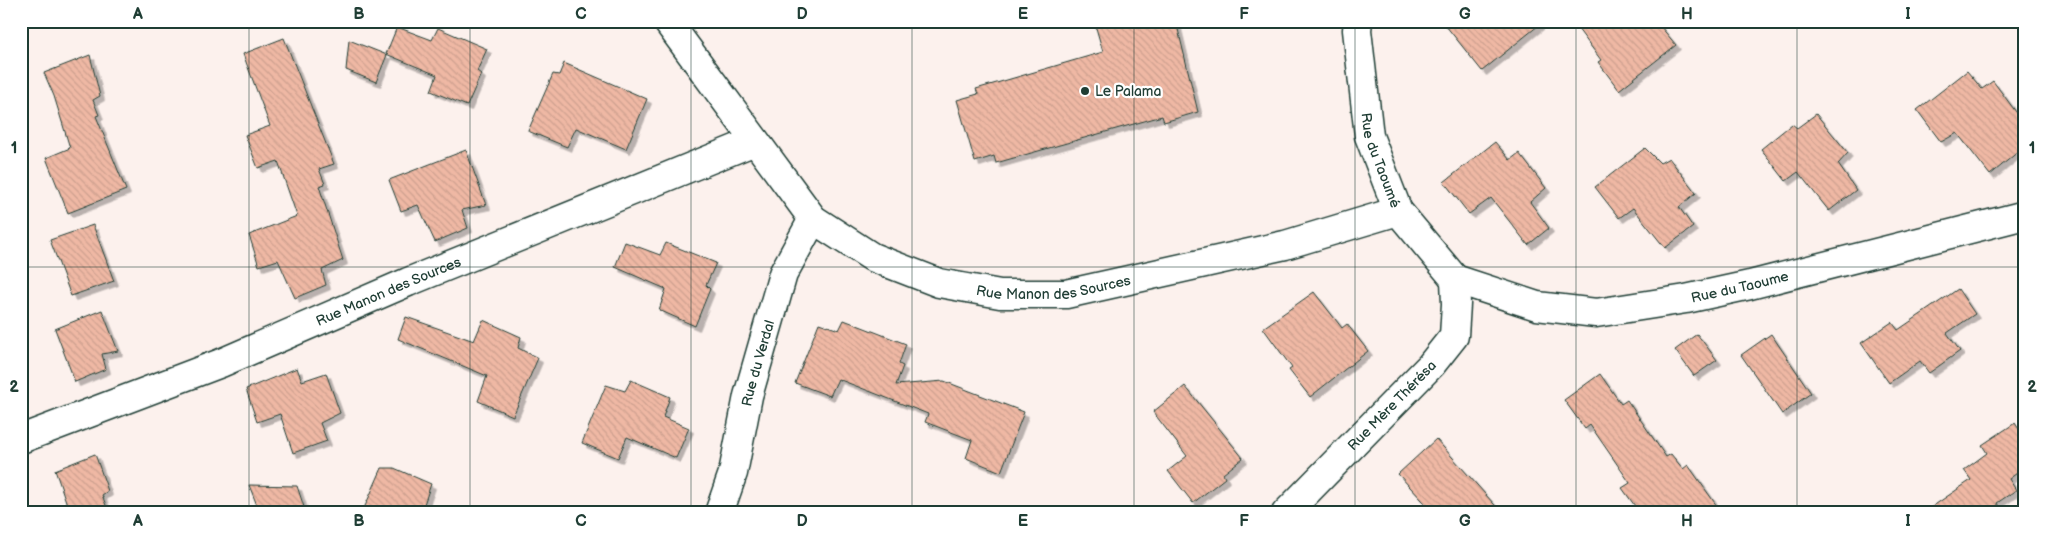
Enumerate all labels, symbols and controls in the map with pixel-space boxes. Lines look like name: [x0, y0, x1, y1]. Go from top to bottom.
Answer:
text: A: [132, 5, 143, 24]
text: B: [353, 5, 365, 24]
text: C: [575, 5, 587, 24]
text: D: [796, 5, 808, 24]
text: E: [1018, 5, 1028, 24]
text: F: [1239, 5, 1249, 24]
text: G: [1459, 5, 1471, 24]
text: H: [1681, 5, 1693, 24]
text: I: [1905, 5, 1911, 24]
place label: Le Palama: [1095, 83, 1161, 100]
marker: Le Palama: [1079, 85, 1091, 97]
street label: Rue du Taoumé: [1358, 112, 1405, 211]
text: 1: [11, 139, 17, 158]
text: 1: [2029, 139, 2035, 158]
street label: Rue Manon des Sources: [313, 253, 463, 329]
street label: Rue du Taoume: [1689, 267, 1790, 306]
street label: Rue Manon des Sources: [975, 271, 1132, 303]
street label: Rue du Verdal: [738, 318, 778, 408]
street label: Rue Mère Thérésa: [1344, 357, 1440, 454]
text: 2: [9, 378, 19, 397]
text: 2: [2027, 378, 2037, 397]
text: A: [132, 512, 143, 531]
text: B: [353, 512, 365, 531]
text: C: [575, 512, 587, 531]
text: D: [796, 512, 808, 531]
text: E: [1018, 512, 1028, 531]
text: F: [1239, 512, 1249, 531]
text: G: [1459, 512, 1471, 531]
text: H: [1681, 512, 1693, 531]
text: I: [1905, 512, 1911, 531]

